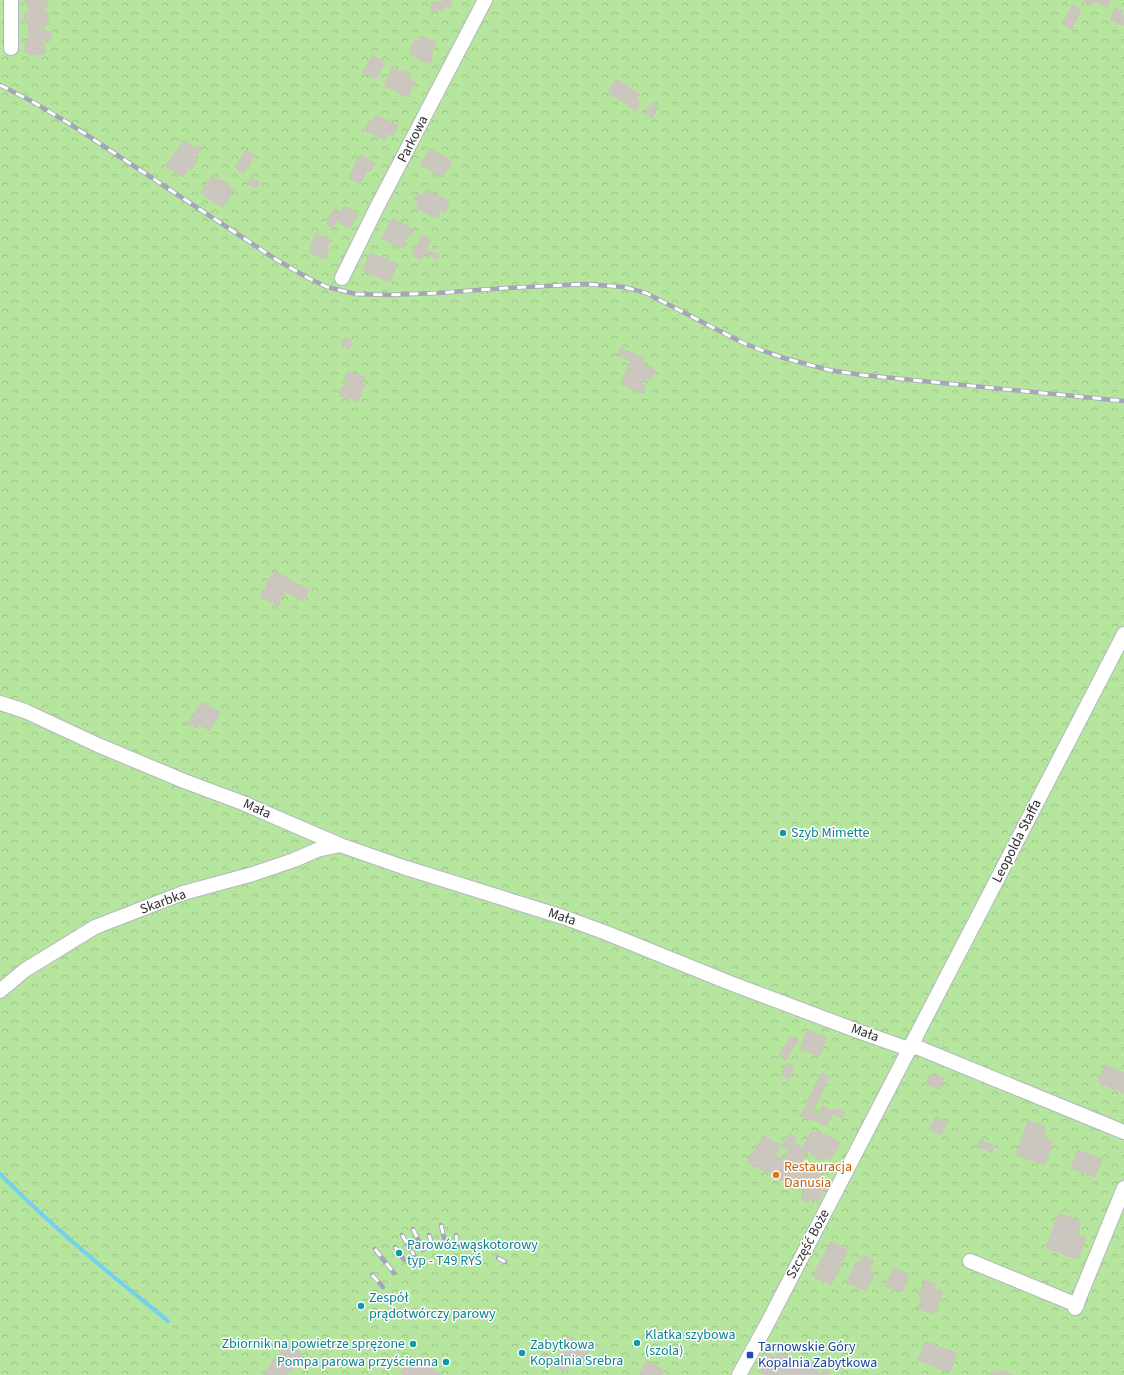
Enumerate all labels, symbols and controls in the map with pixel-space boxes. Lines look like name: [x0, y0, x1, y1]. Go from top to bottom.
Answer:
street label: Parkowa: [393, 112, 433, 166]
street label: Mała: [240, 794, 274, 824]
street label: Leopolda Staffa: [987, 796, 1047, 886]
place label: Szyb Mimette: [791, 823, 869, 843]
marker: Szyb Mimette: [778, 828, 788, 838]
street label: Skarbka: [137, 884, 189, 920]
street label: Mała: [545, 903, 579, 931]
street label: Mała: [848, 1019, 882, 1047]
place label: Restauracja Danusia: [784, 1157, 852, 1193]
marker: Restauracja Danusia: [771, 1170, 781, 1180]
street label: Szczęść Boże: [781, 1206, 835, 1282]
place label: Parowóz wąskotorowy typ - T49 RYŚ: [407, 1235, 538, 1271]
marker: Parowóz wąskotorowy typ - T49 RYŚ: [394, 1248, 404, 1258]
place label: Zespół prądotwórczy parowy: [369, 1288, 496, 1324]
marker: Zespół prądotwórczy parowy: [356, 1301, 366, 1311]
place label: Klatka szybowa (szola): [645, 1325, 735, 1361]
place label: Zbiornik na powietrze sprężone: [221, 1334, 405, 1354]
place label: Zabytkowa Kopalnia Srebra: [530, 1335, 623, 1371]
place label: Tarnowskie Góry Kopalnia Zabytkowa: [758, 1337, 877, 1373]
marker: Klatka szybowa (szola): [632, 1338, 642, 1348]
marker: Zbiornik na powietrze sprężone: [408, 1339, 418, 1349]
marker: Zabytkowa Kopalnia Srebra: [517, 1348, 527, 1358]
marker: Tarnowskie Góry Kopalnia Zabytkowa: [745, 1350, 755, 1360]
place label: Pompa parowa przyścienna: [277, 1352, 438, 1372]
marker: Pompa parowa przyścienna: [441, 1357, 451, 1367]

